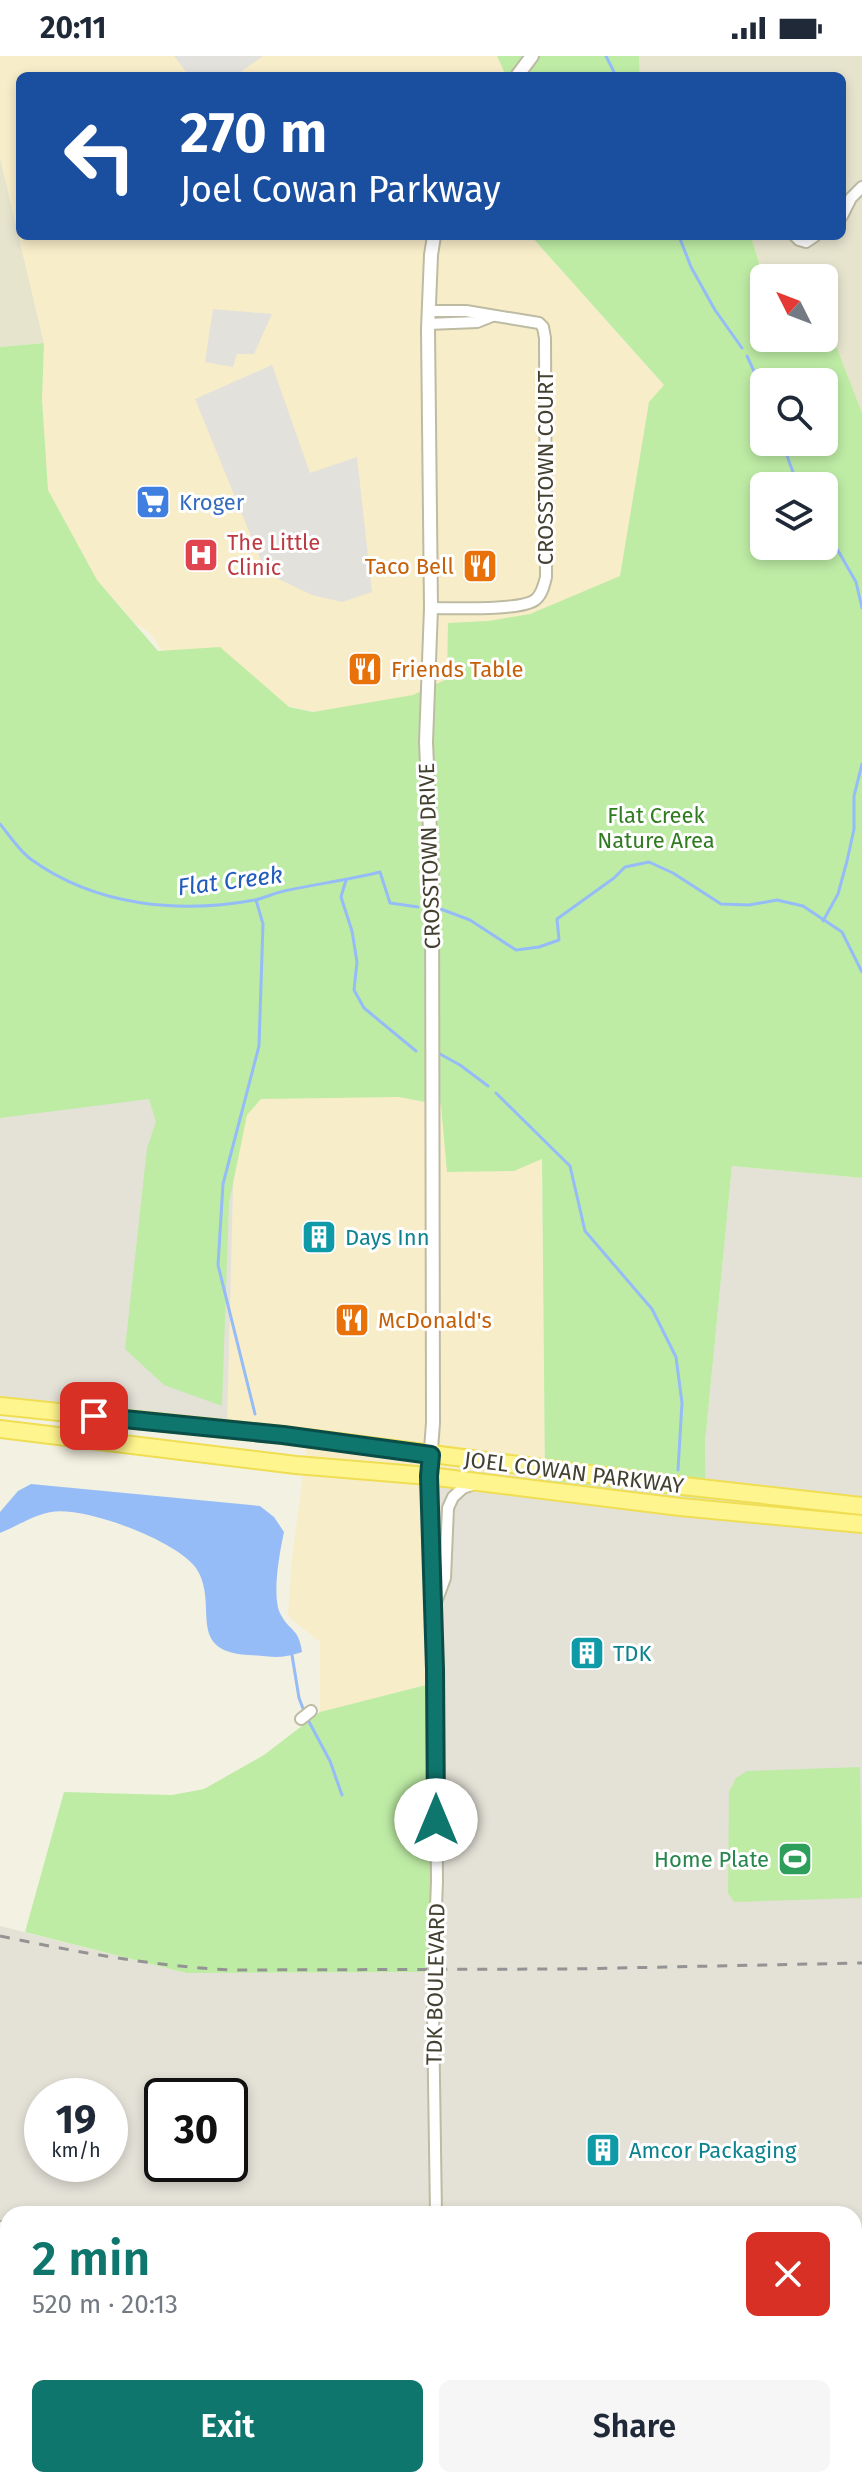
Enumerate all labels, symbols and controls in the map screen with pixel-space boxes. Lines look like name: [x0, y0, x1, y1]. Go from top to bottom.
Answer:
text: 20:11: [40, 10, 107, 46]
text: 270 m: [180, 100, 327, 167]
icon: left: [48, 104, 152, 208]
text: Joel Cowan Parkway: [180, 168, 501, 212]
north arrow: [750, 264, 838, 352]
map controls: [750, 264, 838, 560]
button: search: [750, 368, 838, 456]
street label: CROSSTOWN COURT: [532, 370, 559, 565]
button: layers: [750, 472, 838, 560]
supermarket icon: Kroger: [134, 483, 172, 521]
place label: Kroger: [179, 489, 245, 516]
place label: The Little Clinic: [227, 529, 320, 581]
hospital icon: The Little Clinic: [182, 536, 220, 574]
restaurant icon: Taco Bell: [461, 547, 499, 585]
place label: Taco Bell: [365, 553, 454, 580]
restaurant icon: Friends Table: [346, 650, 384, 688]
place label: Friends Table: [391, 656, 524, 683]
street label: CROSSTOWN DRIVE: [413, 762, 446, 950]
park label: Flat Creek Nature Area: [597, 802, 715, 854]
water label: Flat Creek: [176, 861, 284, 901]
building icon: Days Inn: [300, 1218, 338, 1256]
place label: Days Inn: [345, 1224, 430, 1251]
restaurant icon: McDonald's: [333, 1301, 371, 1339]
place label: McDonald's: [378, 1307, 492, 1334]
pin: [60, 1382, 128, 1450]
icon: arrive: [72, 1394, 116, 1438]
street label: JOEL COWAN PARKWAY: [462, 1446, 685, 1499]
building icon: TDK: [568, 1634, 606, 1672]
place label: TDK: [613, 1640, 652, 1667]
position arrow: [394, 1778, 478, 1862]
sports icon: Home Plate: [776, 1840, 814, 1878]
place label: Home Plate: [654, 1846, 769, 1873]
street label: TDK BOULEVARD: [421, 1903, 450, 2065]
speed limit sign: 30: [144, 2078, 248, 2182]
text: 19: [56, 2096, 96, 2144]
building icon: Amcor Packaging: [584, 2131, 622, 2169]
place label: Amcor Packaging: [629, 2137, 797, 2164]
text: km/h: [51, 2138, 101, 2162]
text: 2 min: [32, 2230, 150, 2288]
button: close: [746, 2232, 830, 2316]
text: 520 m · 20:13: [32, 2289, 178, 2320]
button: Exit: [32, 2380, 423, 2472]
button: Share: [439, 2380, 830, 2472]

